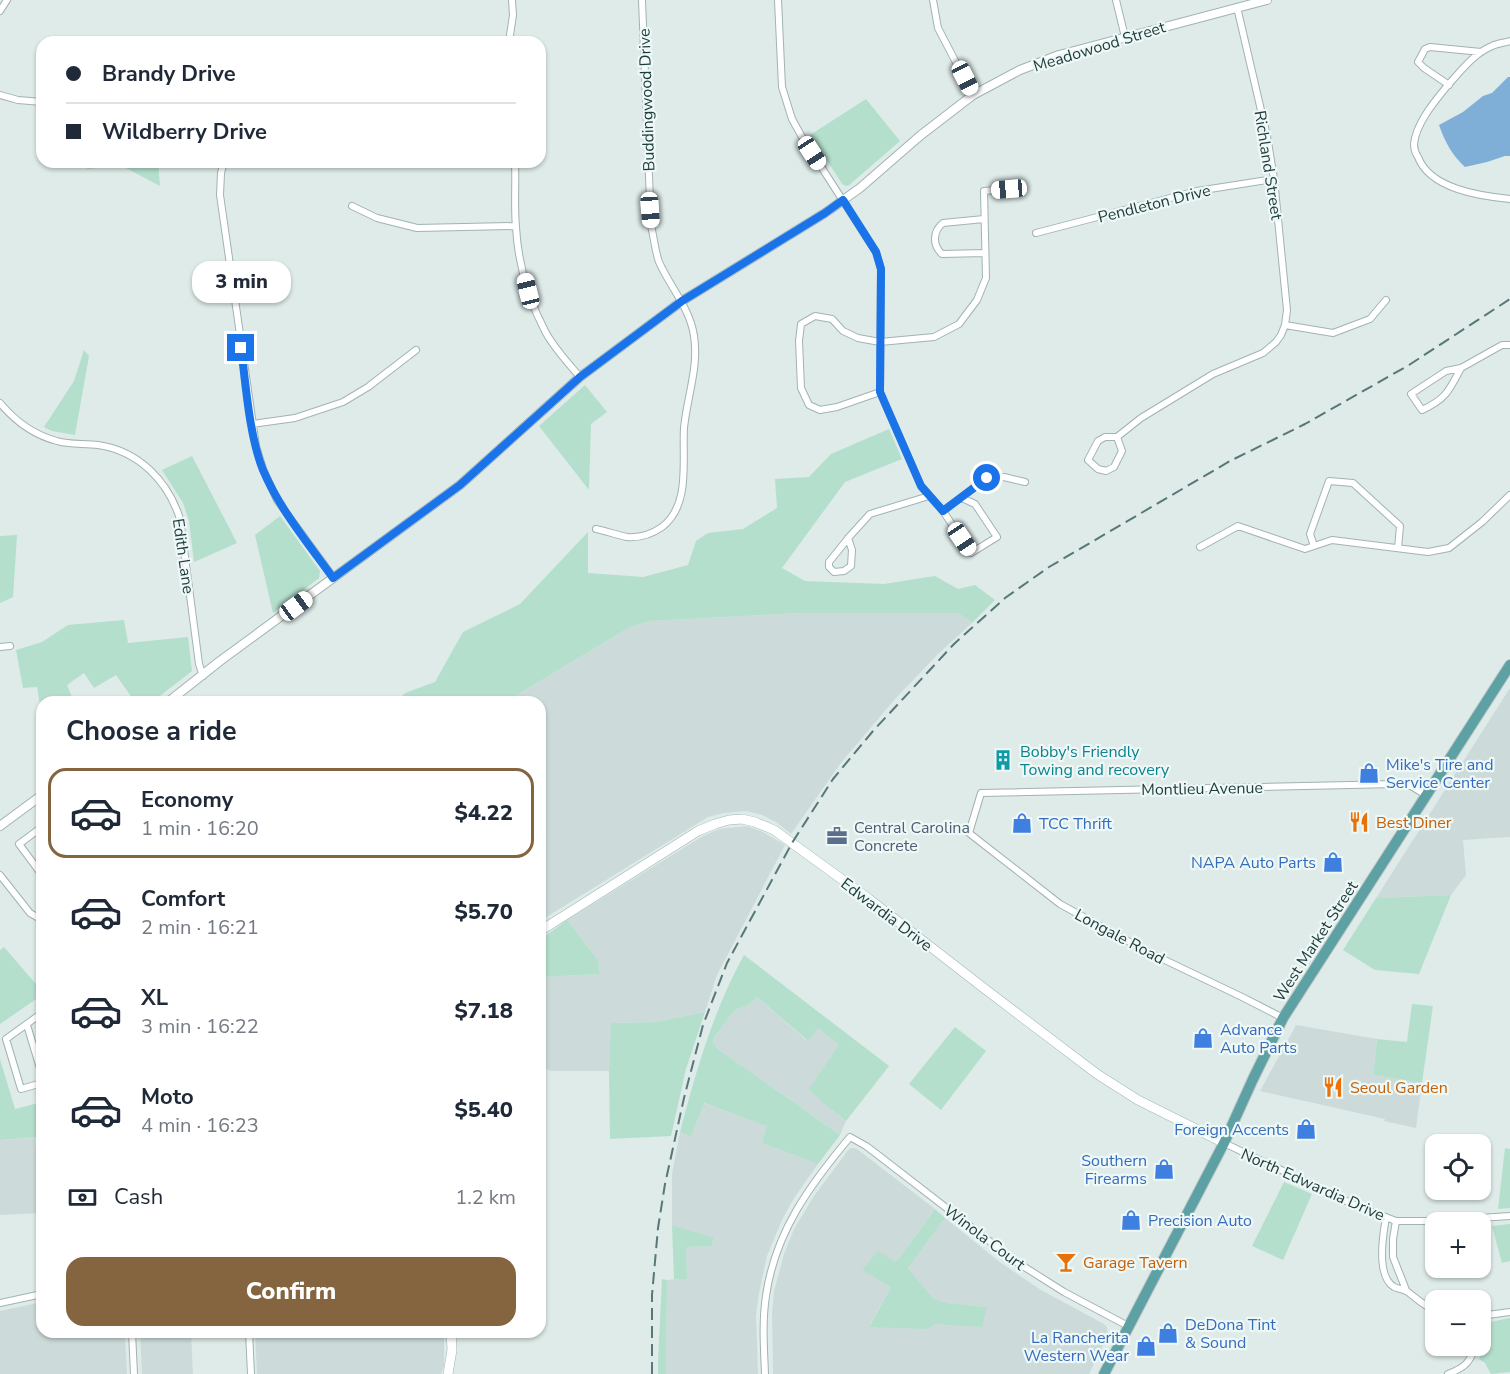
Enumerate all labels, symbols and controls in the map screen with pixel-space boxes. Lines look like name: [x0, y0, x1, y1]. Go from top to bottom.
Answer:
street label: Meadowood Street: [1031, 16, 1168, 78]
street label: Buddingwood Drive: [634, 28, 660, 172]
car: [949, 58, 981, 98]
text: Brandy Drive: [102, 59, 236, 89]
street label: Richland Street: [1249, 109, 1288, 222]
text: Wildberry Drive: [102, 117, 267, 147]
car: [795, 133, 829, 173]
car: [990, 178, 1028, 200]
street label: Pendleton Drive: [1096, 179, 1213, 229]
car: [640, 191, 660, 229]
callout: 3 min: [192, 261, 290, 303]
text: 3 min: [215, 268, 268, 295]
car: [515, 271, 541, 311]
route end: [227, 334, 254, 361]
route start: [973, 464, 1000, 491]
street label: Edith Lane: [167, 517, 199, 595]
car: [944, 519, 980, 559]
car: [276, 588, 316, 624]
text: Choose a ride: [66, 713, 237, 750]
place label: Bobby's Friendly Towing and recovery: [1020, 741, 1170, 781]
building icon: Bobby's Friendly Towing and recovery: [991, 748, 1015, 772]
place label: Mike's Tire and Service Center: [1386, 754, 1494, 794]
shop icon: Mike's Tire and Service Center: [1357, 761, 1381, 785]
street label: Montlieu Avenue: [1141, 777, 1263, 801]
text: Economy: [141, 785, 233, 815]
icon: car: [69, 786, 123, 840]
text: $4.22: [454, 798, 513, 828]
restaurant icon: Best Diner: [1347, 810, 1371, 834]
shop icon: TCC Thrift: [1010, 811, 1034, 835]
place label: Best Diner: [1376, 812, 1452, 834]
place label: TCC Thrift: [1039, 813, 1112, 835]
text: 1 min · 16:20: [141, 815, 259, 842]
place label: Central Carolina Concrete: [854, 817, 970, 857]
office icon: Central Carolina Concrete: [825, 824, 849, 848]
shop icon: NAPA Auto Parts: [1321, 850, 1345, 874]
place label: NAPA Auto Parts: [1191, 852, 1316, 874]
street label: Edwardia Drive: [836, 873, 937, 957]
street label: West Market Street: [1268, 876, 1363, 1006]
text: Comfort: [141, 884, 225, 914]
icon: car: [69, 885, 123, 939]
text: $5.70: [454, 897, 513, 927]
street label: Longale Road: [1071, 904, 1168, 970]
text: 2 min · 16:21: [141, 914, 259, 941]
text: XL: [141, 983, 168, 1013]
icon: car: [69, 984, 123, 1038]
text: $7.18: [454, 996, 513, 1026]
text: 3 min · 16:22: [141, 1013, 259, 1040]
place label: Advance Auto Parts: [1220, 1019, 1297, 1059]
shop icon: Advance Auto Parts: [1191, 1026, 1215, 1050]
restaurant icon: Seoul Garden: [1321, 1075, 1345, 1099]
place label: Seoul Garden: [1350, 1077, 1448, 1099]
text: Moto: [141, 1082, 194, 1112]
icon: car: [69, 1083, 123, 1137]
text: $5.40: [454, 1095, 513, 1125]
text: 4 min · 16:23: [141, 1112, 259, 1139]
shop icon: Foreign Accents: [1294, 1117, 1318, 1141]
place label: Foreign Accents: [1174, 1119, 1289, 1141]
map controls: [1425, 1134, 1491, 1356]
button: locate: [1425, 1134, 1491, 1200]
street label: North Edwardia Drive: [1237, 1143, 1388, 1227]
place label: Southern Firearms: [1081, 1150, 1147, 1190]
shop icon: Southern Firearms: [1152, 1157, 1176, 1181]
icon: cash: [66, 1181, 99, 1214]
text: Cash: [114, 1182, 163, 1212]
text: 1.2 km: [455, 1184, 516, 1211]
street label: Winola Court: [939, 1200, 1030, 1276]
shop icon: Precision Auto: [1119, 1208, 1143, 1232]
place label: Precision Auto: [1148, 1210, 1252, 1232]
button: +: [1425, 1212, 1491, 1278]
bar icon: Garage Tavern: [1054, 1250, 1078, 1274]
place label: Garage Tavern: [1083, 1252, 1187, 1274]
button: Confirm: [66, 1257, 516, 1326]
button: −: [1425, 1290, 1491, 1356]
place label: DeDona Tint & Sound: [1185, 1314, 1276, 1354]
shop icon: DeDona Tint & Sound: [1156, 1321, 1180, 1345]
place label: La Rancherita Western Wear: [1024, 1327, 1129, 1367]
shop icon: La Rancherita Western Wear: [1134, 1334, 1158, 1358]

